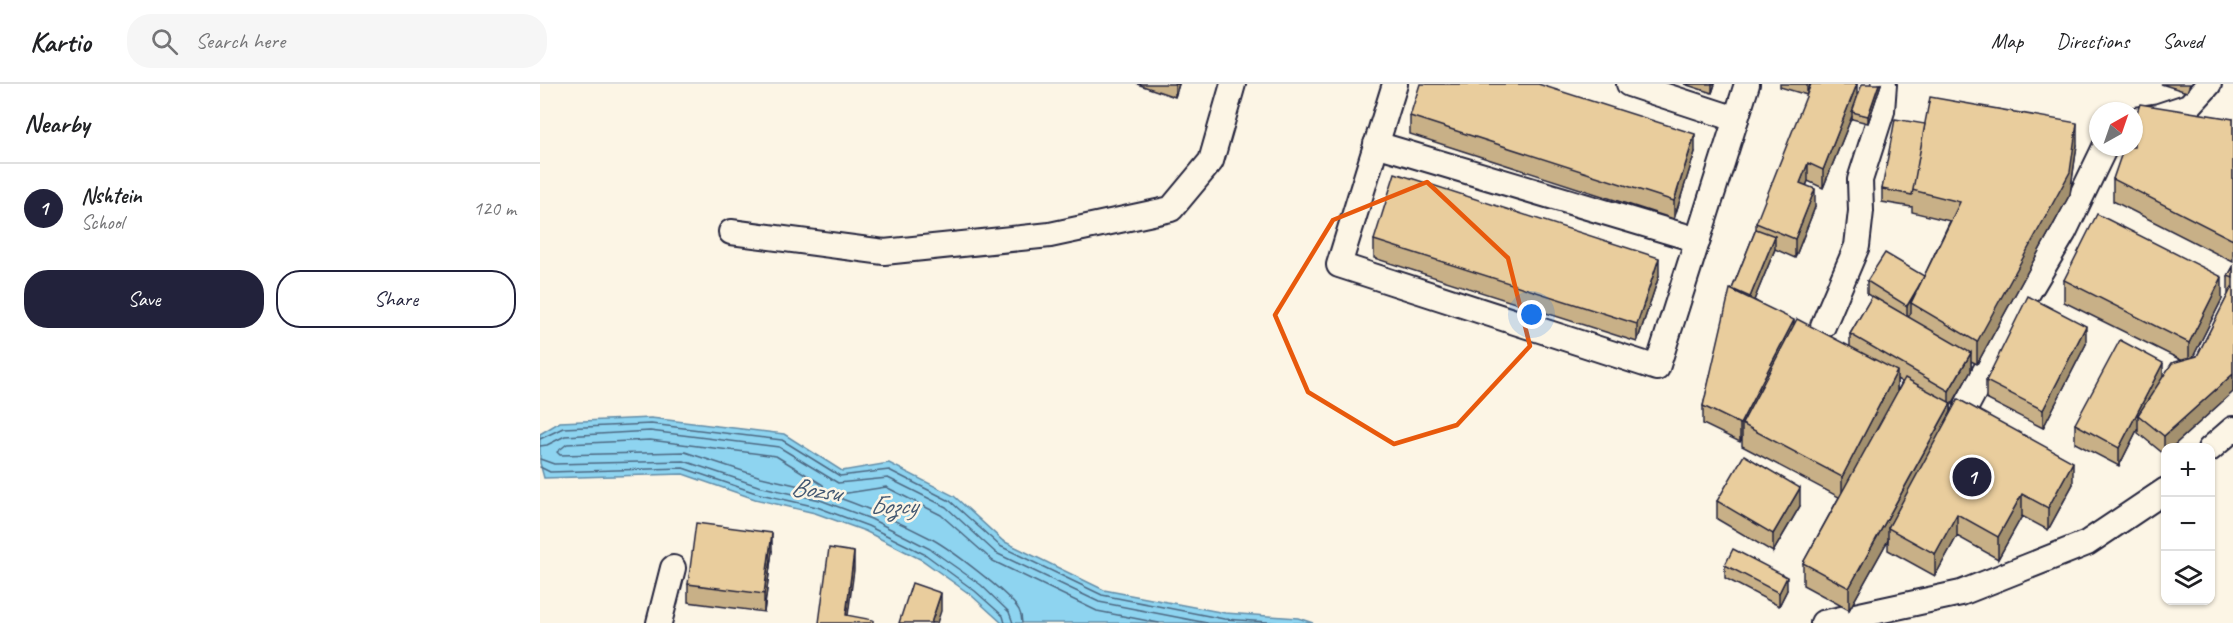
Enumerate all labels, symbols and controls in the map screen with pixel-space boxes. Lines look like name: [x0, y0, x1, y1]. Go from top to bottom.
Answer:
search box: [127, 14, 547, 68]
text: Kartio: [30, 24, 91, 59]
icon: search: [148, 25, 181, 58]
text: Search here: [196, 27, 285, 55]
text: Map: [1991, 28, 2023, 54]
text: Directions: [2056, 28, 2129, 54]
text: Saved: [2162, 28, 2203, 54]
north arrow: [2089, 102, 2143, 156]
text: Nearby: [24, 107, 89, 140]
text: Nshtein: [81, 182, 142, 210]
text: 1: [39, 196, 48, 221]
text: 120 m: [473, 196, 516, 221]
text: School: [81, 210, 124, 235]
button: Save: [24, 270, 264, 328]
button: Share: [276, 270, 516, 328]
your location: [1517, 300, 1546, 329]
map controls: [2161, 443, 2215, 605]
button: +: [2161, 443, 2215, 497]
pin: 1: [1952, 454, 1992, 500]
water label: Bozsu: [789, 470, 847, 510]
water label: Бозсу: [869, 489, 921, 522]
button: −: [2161, 497, 2215, 551]
button: layers: [2161, 551, 2215, 605]

